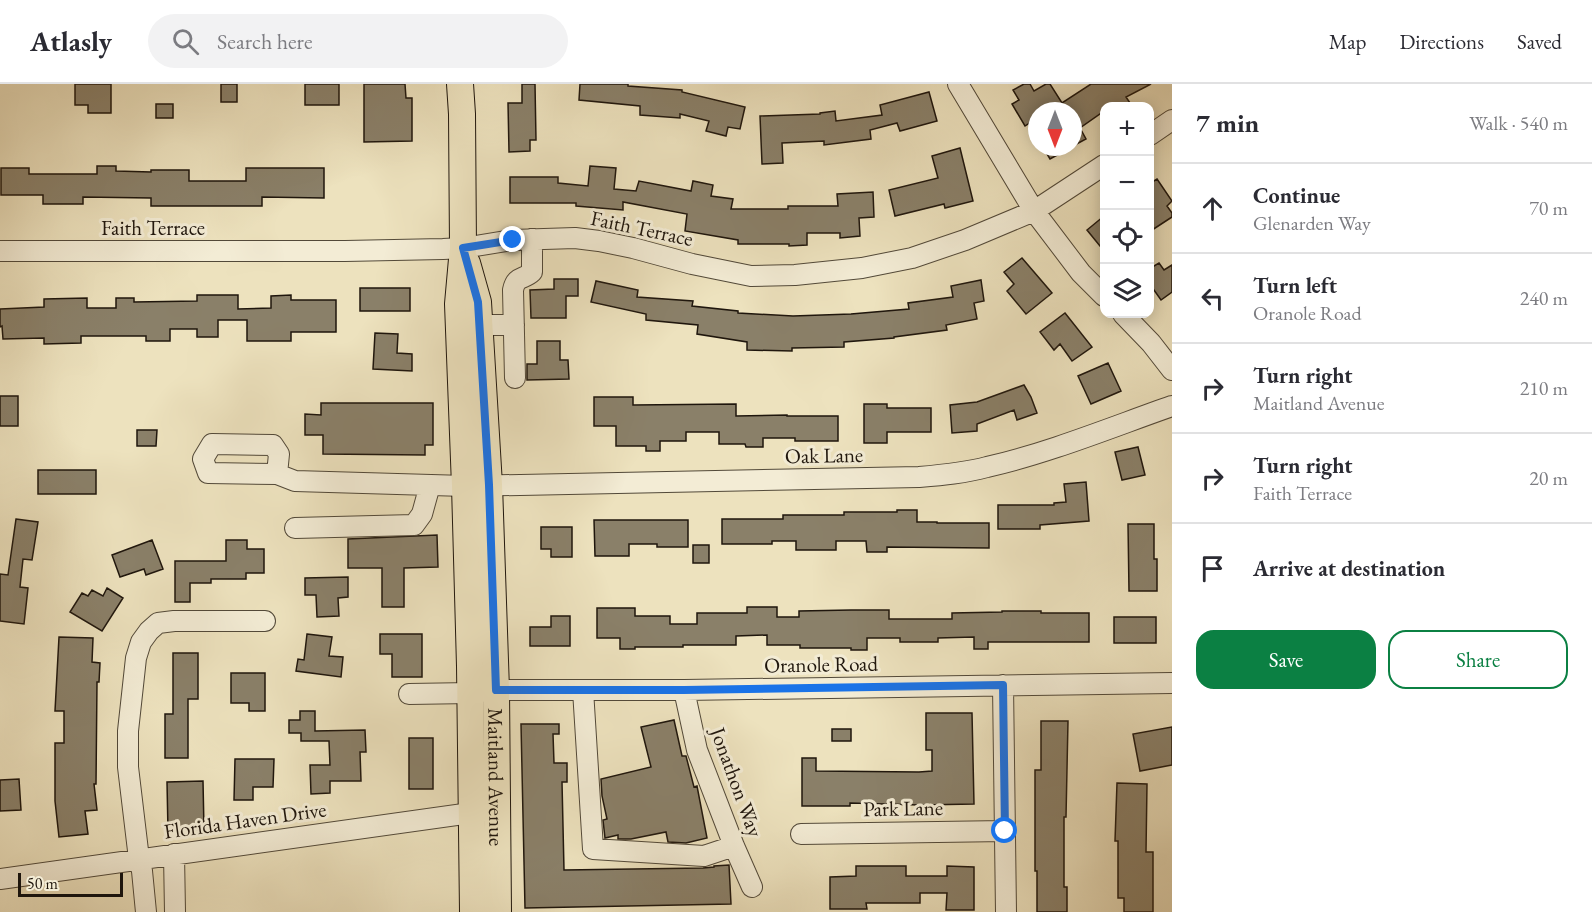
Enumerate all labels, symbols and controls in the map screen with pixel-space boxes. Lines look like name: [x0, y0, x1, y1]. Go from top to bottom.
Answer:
search box: [148, 14, 568, 68]
text: Atlasly: [30, 23, 112, 59]
icon: search: [169, 25, 202, 58]
text: Search here: [217, 27, 313, 56]
text: Map: [1329, 28, 1366, 55]
text: Directions: [1399, 28, 1484, 55]
text: Saved: [1517, 28, 1562, 55]
north arrow: [1028, 102, 1082, 156]
map controls: [1100, 102, 1154, 318]
button: +: [1100, 102, 1154, 156]
text: 7 min: [1196, 106, 1259, 140]
text: Walk · 540 m: [1469, 110, 1568, 136]
button: −: [1100, 156, 1154, 210]
text: Continue: [1253, 181, 1340, 210]
icon: ahead: [1196, 192, 1229, 225]
text: 70 m: [1529, 195, 1568, 221]
street label: Faith Terrace: [588, 204, 696, 252]
button: locate: [1100, 210, 1154, 264]
text: Glenarden Way: [1253, 210, 1371, 236]
street label: Faith Terrace: [101, 214, 205, 241]
route end: [499, 226, 525, 252]
button: layers: [1100, 264, 1154, 318]
text: Turn left: [1253, 271, 1337, 300]
icon: left: [1196, 282, 1229, 315]
text: 240 m: [1520, 285, 1568, 311]
text: Oranole Road: [1253, 300, 1362, 326]
text: Turn right: [1253, 361, 1352, 390]
icon: right: [1196, 372, 1229, 405]
text: 210 m: [1520, 375, 1568, 401]
text: Maitland Avenue: [1253, 390, 1385, 416]
street label: Oak Lane: [785, 441, 863, 469]
text: Turn right: [1253, 451, 1352, 480]
icon: right: [1196, 462, 1229, 495]
text: 20 m: [1529, 465, 1568, 491]
text: Faith Terrace: [1253, 480, 1352, 506]
icon: arrive: [1196, 552, 1229, 585]
text: Arrive at destination: [1253, 554, 1445, 583]
button: Save: [1196, 630, 1376, 689]
button: Share: [1388, 630, 1568, 689]
street label: Oranole Road: [764, 650, 879, 678]
street label: Maitland Avenue: [483, 708, 511, 846]
street label: Jonathon Way: [704, 722, 770, 841]
street label: Park Lane: [863, 794, 943, 822]
street label: Florida Haven Drive: [162, 795, 328, 845]
route start: [991, 817, 1017, 843]
scale bar: [18, 870, 123, 898]
text: 50 m: [27, 873, 58, 894]

